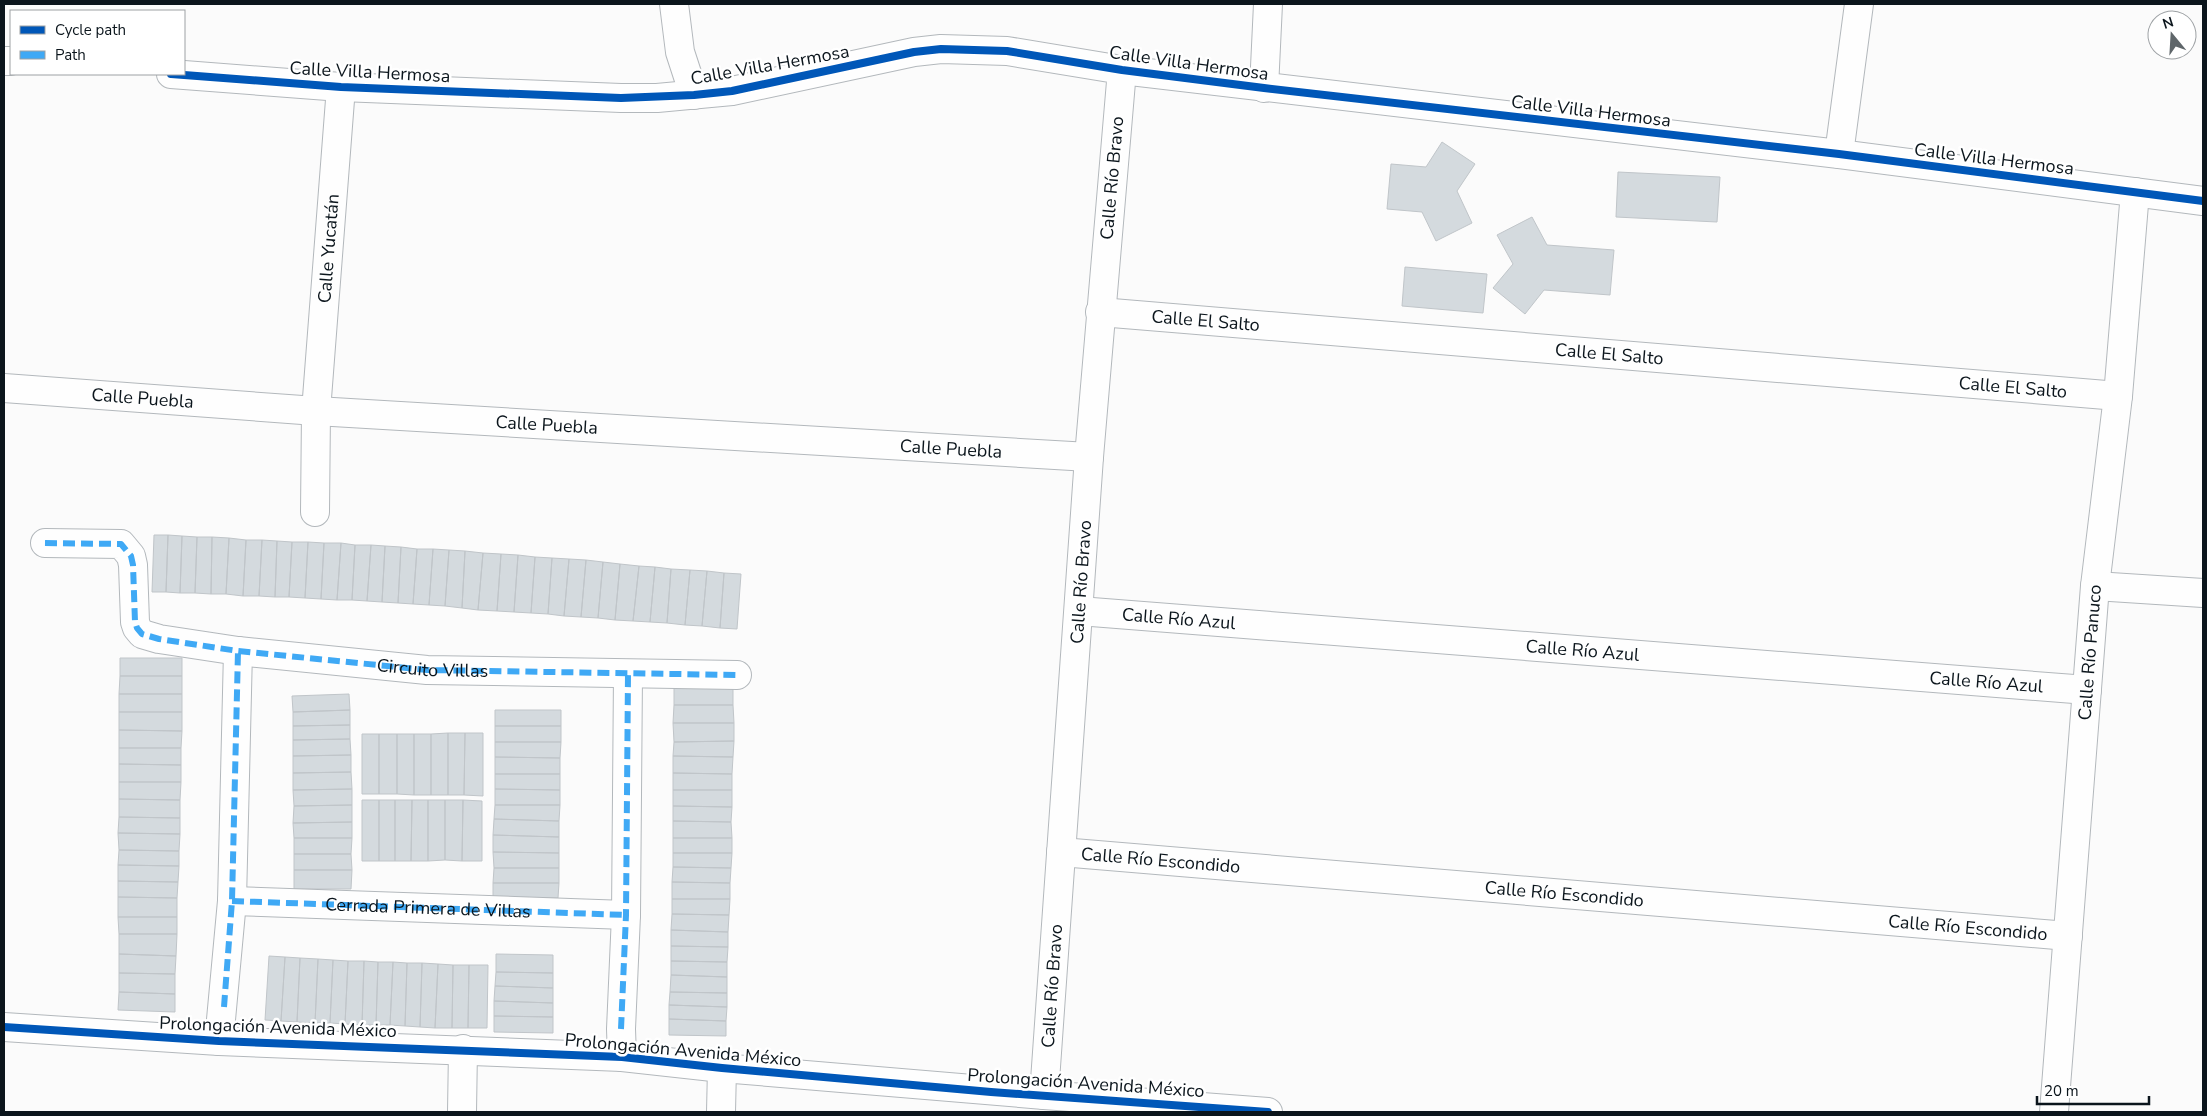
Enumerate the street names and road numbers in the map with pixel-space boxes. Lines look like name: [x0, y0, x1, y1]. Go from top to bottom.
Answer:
street label: Calle Villa Hermosa: [689, 39, 851, 91]
street label: Calle Villa Hermosa: [1108, 40, 1270, 86]
street label: Calle Villa Hermosa: [289, 56, 451, 88]
street label: Calle Villa Hermosa: [1510, 89, 1672, 133]
street label: Calle Río Bravo: [1095, 115, 1129, 241]
street label: Calle Villa Hermosa: [1913, 137, 2075, 181]
street label: Calle Yucatán: [312, 193, 345, 304]
street label: Calle El Salto: [1151, 304, 1261, 337]
street label: Calle El Salto: [1554, 338, 1664, 370]
street label: Calle El Salto: [1958, 371, 2068, 404]
street label: Calle Puebla: [91, 382, 195, 414]
street label: Calle Puebla: [495, 410, 599, 440]
street label: Calle Puebla: [899, 434, 1003, 464]
street label: Calle Río Bravo: [1065, 519, 1097, 645]
street label: Calle Río Panuco: [2073, 584, 2107, 721]
street label: Calle Río Azul: [1121, 602, 1237, 635]
street label: Calle Río Azul: [1525, 634, 1641, 667]
street label: Circuito Villas: [376, 653, 488, 683]
street label: Calle Río Azul: [1928, 666, 2045, 699]
street label: Calle Río Escondido: [1080, 842, 1241, 879]
street label: Calle Río Escondido: [1484, 875, 1645, 913]
street label: Cerrada Primera de Villas: [325, 892, 531, 924]
street label: Calle Río Escondido: [1887, 909, 2048, 946]
street label: Calle Río Bravo: [1036, 923, 1068, 1049]
street label: Prolongación Avenida México: [159, 1011, 397, 1043]
street label: Prolongación Avenida México: [564, 1028, 802, 1072]
street label: Prolongación Avenida México: [967, 1063, 1205, 1103]

